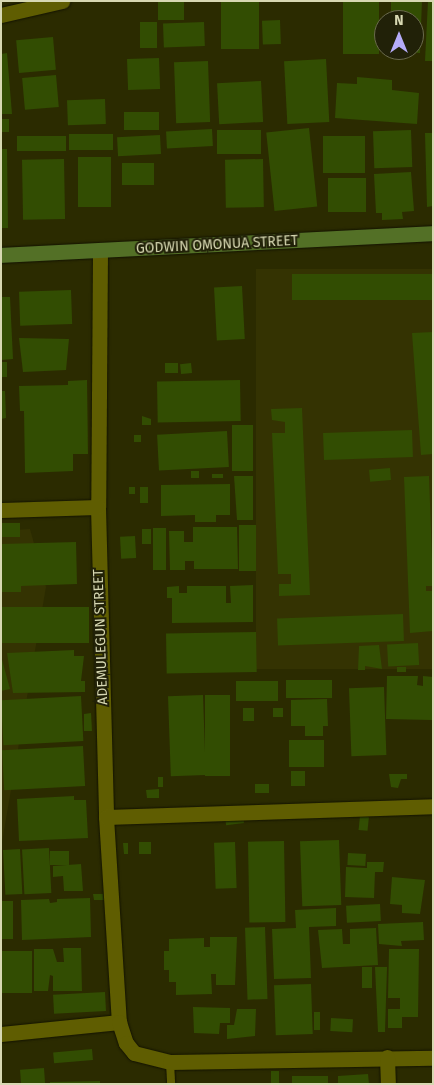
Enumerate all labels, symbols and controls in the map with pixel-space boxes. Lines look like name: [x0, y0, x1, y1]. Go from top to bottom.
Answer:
north arrow: [374, 10, 424, 60]
text: N: [394, 12, 404, 29]
street label: GODWIN OMONUA STREET: [136, 232, 298, 258]
street label: ADEMULEGUN STREET: [90, 569, 112, 705]

